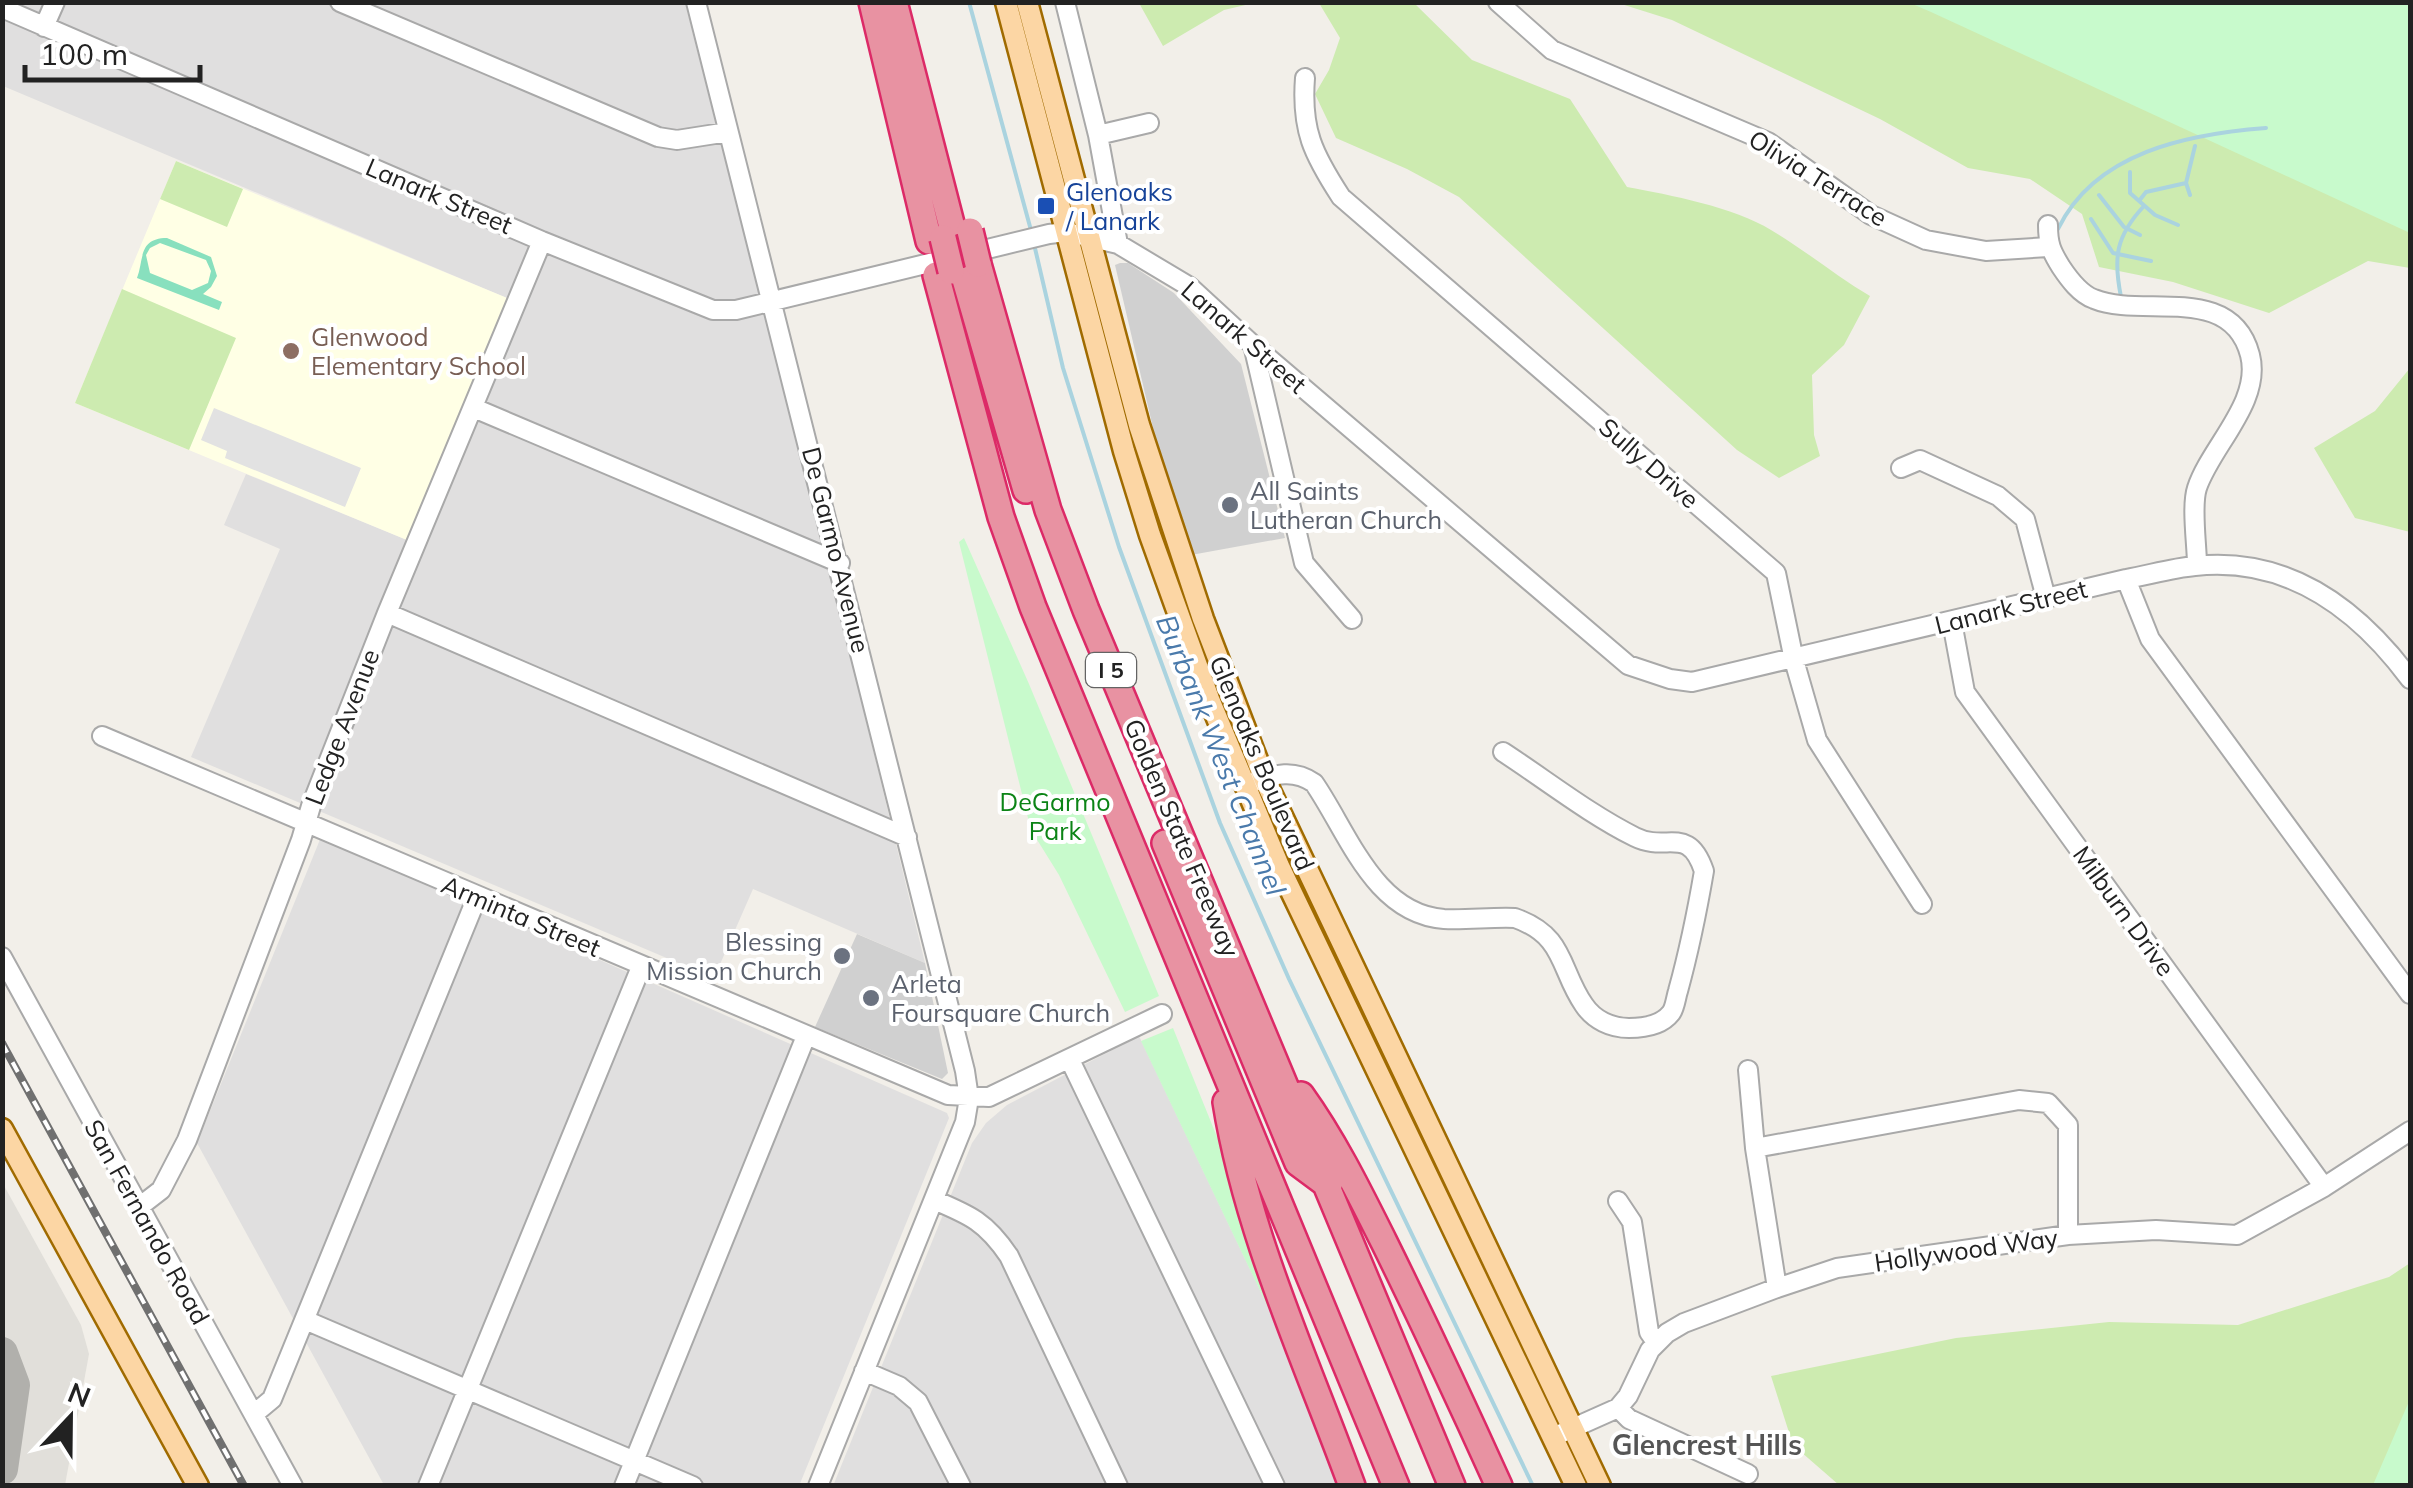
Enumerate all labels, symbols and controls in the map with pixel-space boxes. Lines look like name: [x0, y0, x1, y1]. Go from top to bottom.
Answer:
scale bar: [25, 20, 200, 82]
text: 100 m: [40, 35, 128, 73]
street label: Olivia Terrace: [1743, 123, 1893, 232]
street label: Lanark Street: [361, 151, 517, 240]
place label: Glenoaks / Lanark: [1065, 176, 1173, 236]
marker: Glenoaks / Lanark: [1035, 195, 1057, 217]
street label: Lanark Street: [1175, 274, 1314, 400]
place label: Glenwood Elementary School: [311, 321, 526, 381]
marker: Glenwood Elementary School: [280, 340, 302, 362]
street label: Sully Drive: [1593, 411, 1706, 514]
street label: De Garmo Avenue: [796, 444, 877, 656]
place label: All Saints Lutheran Church: [1250, 475, 1442, 535]
marker: All Saints Lutheran Church: [1219, 494, 1241, 516]
street label: Lanark Street: [1931, 573, 2090, 640]
water label: Burbank West Channel: [1149, 609, 1294, 901]
street label: Ledge Avenue: [298, 645, 385, 809]
street label: Glenoaks Boulevard: [1203, 651, 1322, 875]
road number: I 5: [1086, 653, 1136, 687]
street label: Golden State Freeway: [1118, 714, 1247, 962]
park label: DeGarmo Park: [1000, 786, 1110, 846]
street label: Milburn Drive: [2067, 840, 2182, 982]
street label: Arminta Street: [437, 868, 605, 963]
place label: Blessing Mission Church: [646, 926, 822, 986]
marker: Blessing Mission Church: [831, 945, 853, 967]
place label: Arleta Foursquare Church: [891, 968, 1110, 1028]
marker: Arleta Foursquare Church: [860, 987, 882, 1009]
street label: San Fernando Road: [78, 1114, 217, 1330]
street label: Hollywood Way: [1872, 1221, 2060, 1278]
north arrow: [20, 1368, 120, 1468]
text: N: [63, 1374, 96, 1415]
district label: Glencrest Hills: [1612, 1427, 1802, 1462]

